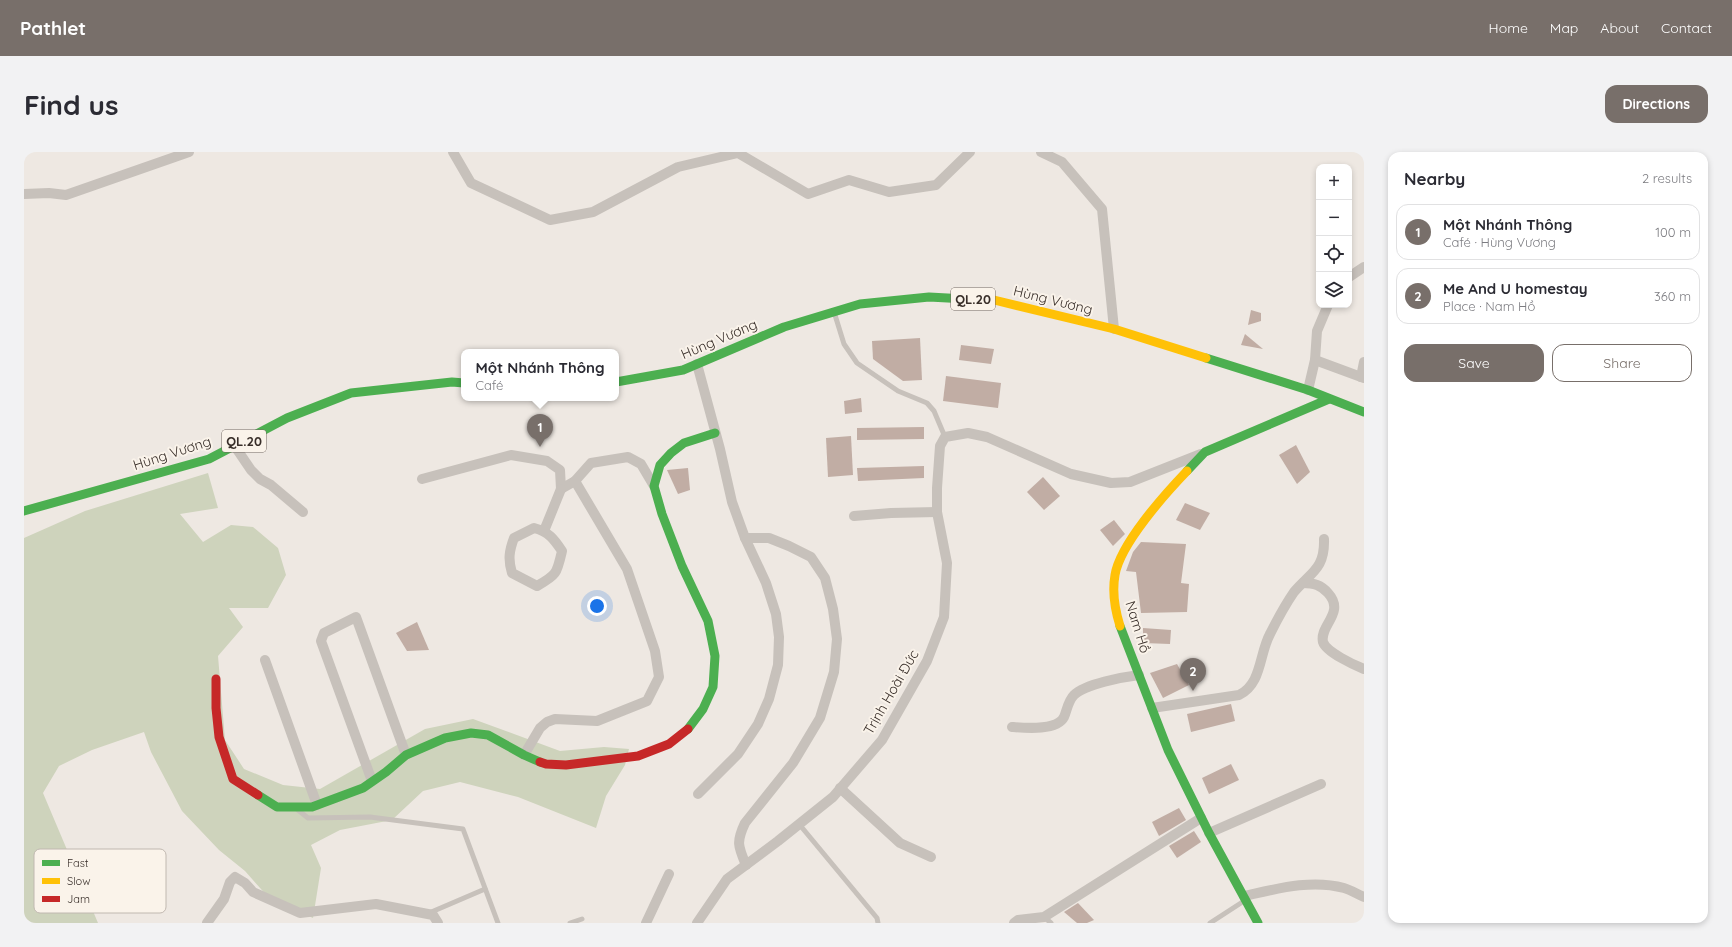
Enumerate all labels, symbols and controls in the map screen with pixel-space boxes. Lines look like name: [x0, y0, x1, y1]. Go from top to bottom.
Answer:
text: Pathlet: [20, 16, 86, 40]
text: Home: [1489, 19, 1528, 37]
text: Map: [1550, 19, 1578, 37]
text: About: [1600, 19, 1639, 37]
text: Contact: [1661, 19, 1712, 37]
button: Directions: [1605, 85, 1708, 123]
text: Find us: [24, 87, 118, 122]
map controls: [1316, 164, 1352, 308]
button: +: [1316, 164, 1352, 200]
text: Nearby: [1404, 168, 1465, 189]
text: 2 results: [1642, 170, 1692, 186]
button: −: [1316, 200, 1352, 236]
text: Một Nhánh Thông: [1443, 215, 1572, 234]
text: 1: [1415, 224, 1421, 240]
text: 100 m: [1655, 224, 1691, 240]
text: Café · Hùng Vương: [1443, 234, 1556, 250]
button: locate: [1316, 236, 1352, 272]
button: layers: [1316, 272, 1352, 308]
text: Me And U homestay: [1443, 279, 1588, 298]
street label: Hùng Vương: [1011, 281, 1095, 319]
road number: QL.20: [951, 288, 995, 310]
text: 2: [1414, 288, 1422, 304]
text: 360 m: [1654, 288, 1691, 304]
text: Place · Nam Hồ: [1443, 298, 1535, 314]
street label: Hùng Vương: [678, 315, 760, 363]
button: Save: [1404, 344, 1544, 382]
button: Share: [1552, 344, 1692, 382]
popup: [461, 349, 619, 401]
text: Một Nhánh Thông: [475, 358, 605, 377]
text: Café: [475, 377, 503, 393]
pin: 1: [527, 414, 553, 447]
road number: QL.20: [222, 430, 266, 452]
street label: Hùng Vương: [131, 432, 213, 474]
your location: [587, 596, 607, 616]
street label: Nam Hồ: [1122, 599, 1154, 655]
street label: Trịnh Hoài Đức: [859, 646, 923, 738]
pin: 2: [1180, 658, 1206, 691]
legend: [34, 849, 166, 913]
text: Fast: [67, 856, 89, 870]
text: Slow: [67, 874, 91, 888]
text: Jam: [67, 892, 90, 906]

